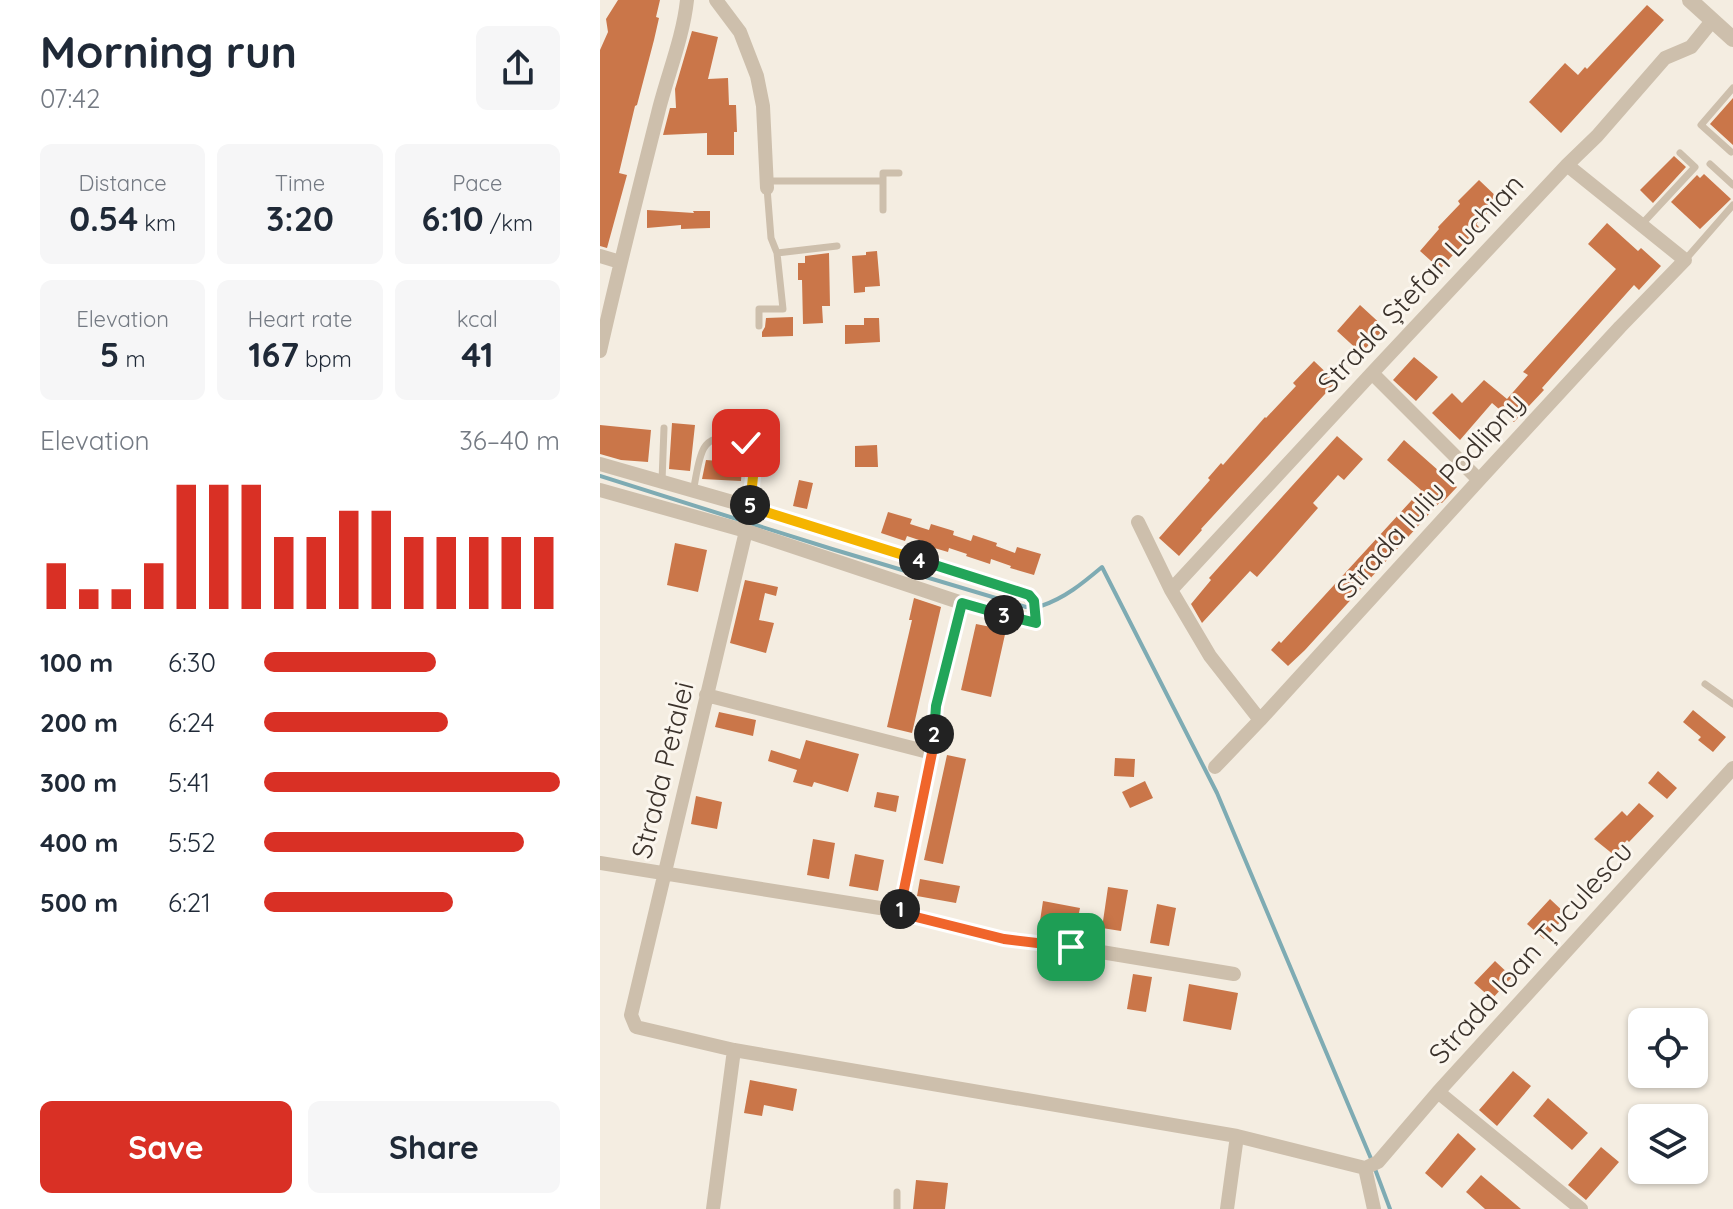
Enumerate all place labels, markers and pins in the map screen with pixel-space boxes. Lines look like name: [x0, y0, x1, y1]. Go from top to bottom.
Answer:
pin: [712, 409, 780, 477]
pin: 5: [730, 485, 770, 525]
pin: 4: [899, 540, 939, 580]
pin: 3: [984, 595, 1024, 635]
pin: 2: [914, 714, 954, 754]
pin: 1: [880, 889, 920, 929]
pin: [1037, 913, 1105, 981]

